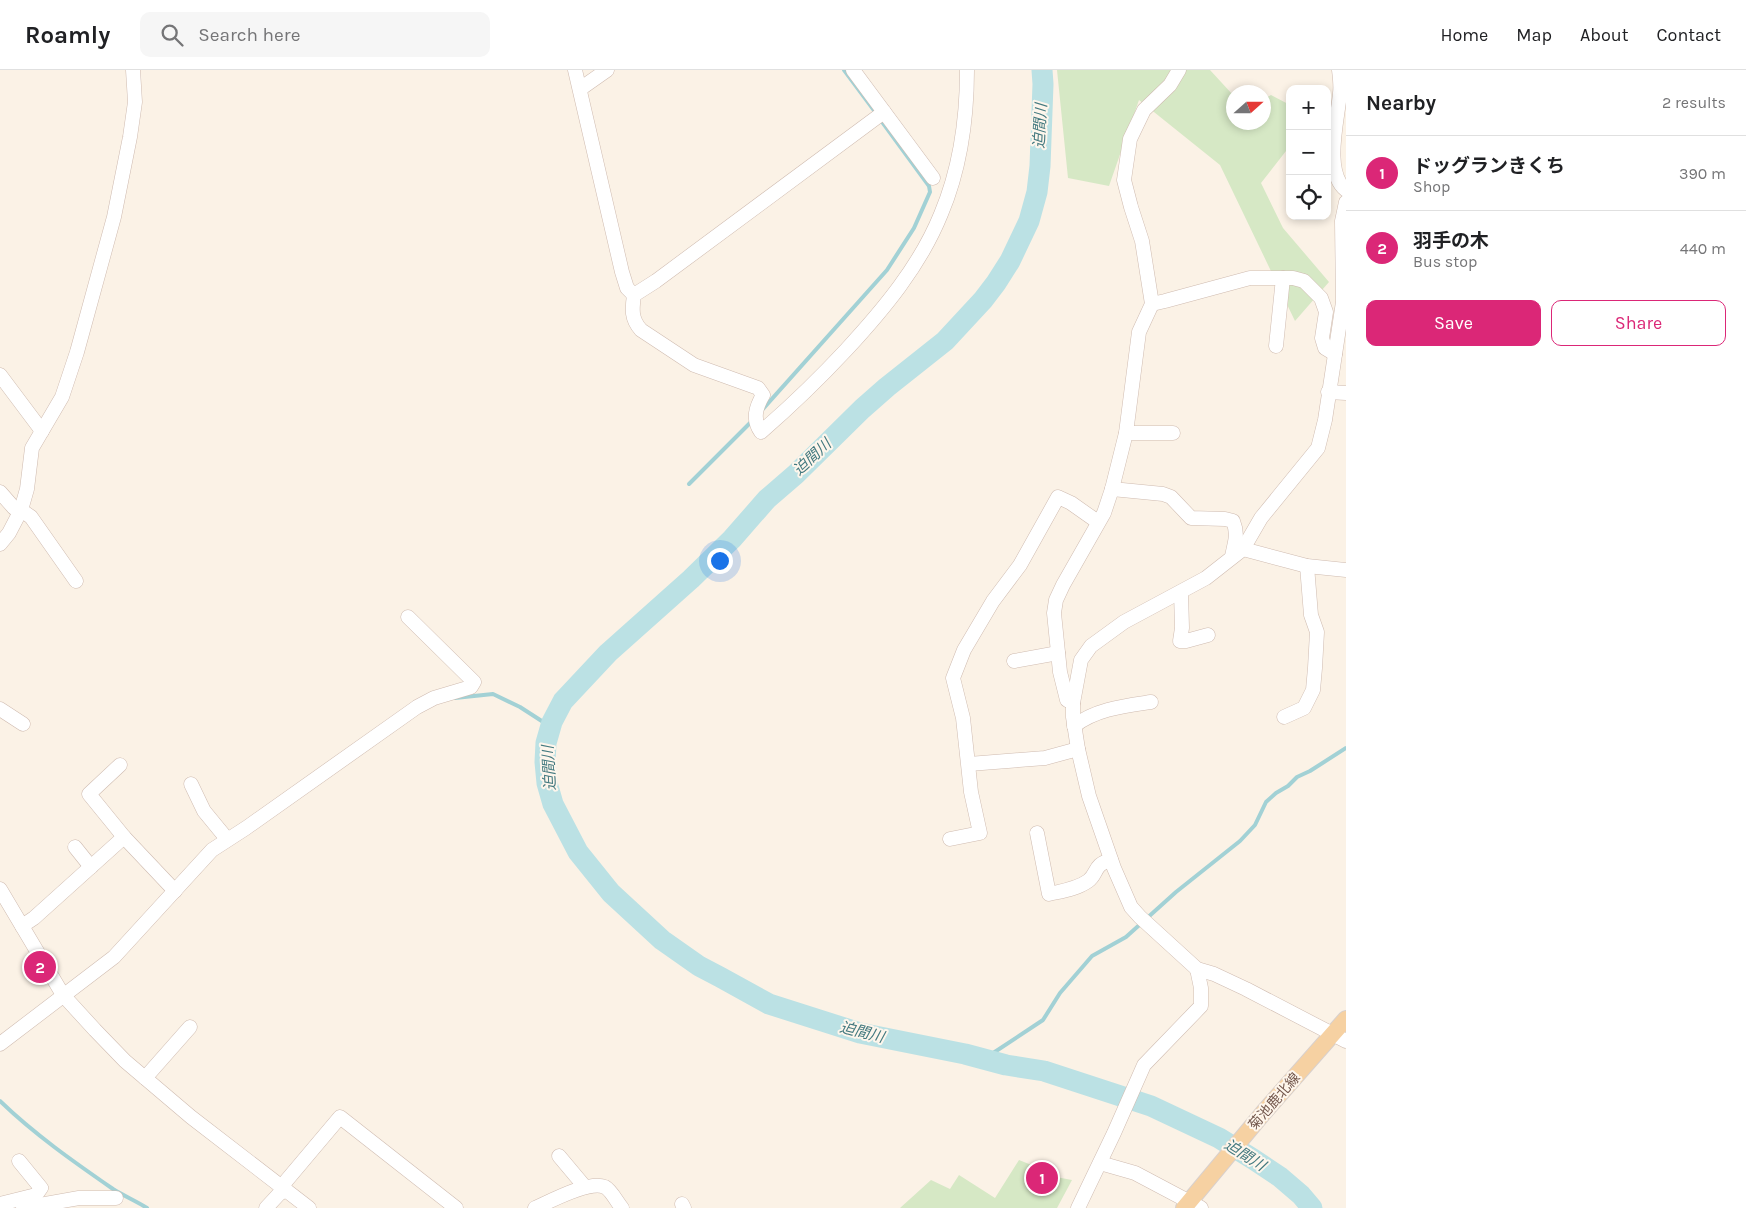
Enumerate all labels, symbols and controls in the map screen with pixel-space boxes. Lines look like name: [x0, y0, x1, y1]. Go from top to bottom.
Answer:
search box: [140, 12, 490, 57]
text: Roamly: [25, 21, 110, 49]
icon: search: [158, 21, 186, 49]
text: Search here: [198, 24, 300, 46]
text: Home: [1440, 24, 1488, 46]
text: Map: [1516, 24, 1552, 46]
text: About: [1580, 24, 1629, 46]
text: Contact: [1657, 24, 1721, 46]
north arrow: [1226, 85, 1271, 130]
map controls: [1286, 85, 1331, 220]
button: +: [1286, 85, 1331, 130]
text: Nearby: [1366, 91, 1436, 115]
text: 2 results: [1662, 93, 1726, 112]
water label: 迫間川: [1030, 101, 1050, 149]
button: −: [1286, 130, 1331, 175]
text: ドッグランきくち: [1413, 155, 1565, 177]
text: 1: [1379, 164, 1385, 183]
text: 390 m: [1679, 164, 1726, 183]
button: locate: [1286, 175, 1331, 220]
text: Shop: [1413, 177, 1450, 196]
text: 羽手の木: [1413, 230, 1489, 252]
text: 2: [1377, 239, 1387, 258]
text: 440 m: [1680, 239, 1726, 258]
text: Bus stop: [1413, 252, 1477, 271]
button: Save: [1366, 300, 1541, 346]
button: Share: [1551, 300, 1726, 346]
water label: 迫間川: [789, 434, 836, 479]
your location: [707, 548, 733, 574]
water label: 迫間川: [539, 743, 559, 791]
pin: 2: [24, 948, 56, 986]
water label: 迫間川: [838, 1018, 888, 1047]
street label: 菊池鹿北線: [1245, 1069, 1304, 1133]
water label: 迫間川: [1221, 1135, 1271, 1176]
pin: 1: [1026, 1159, 1058, 1197]

